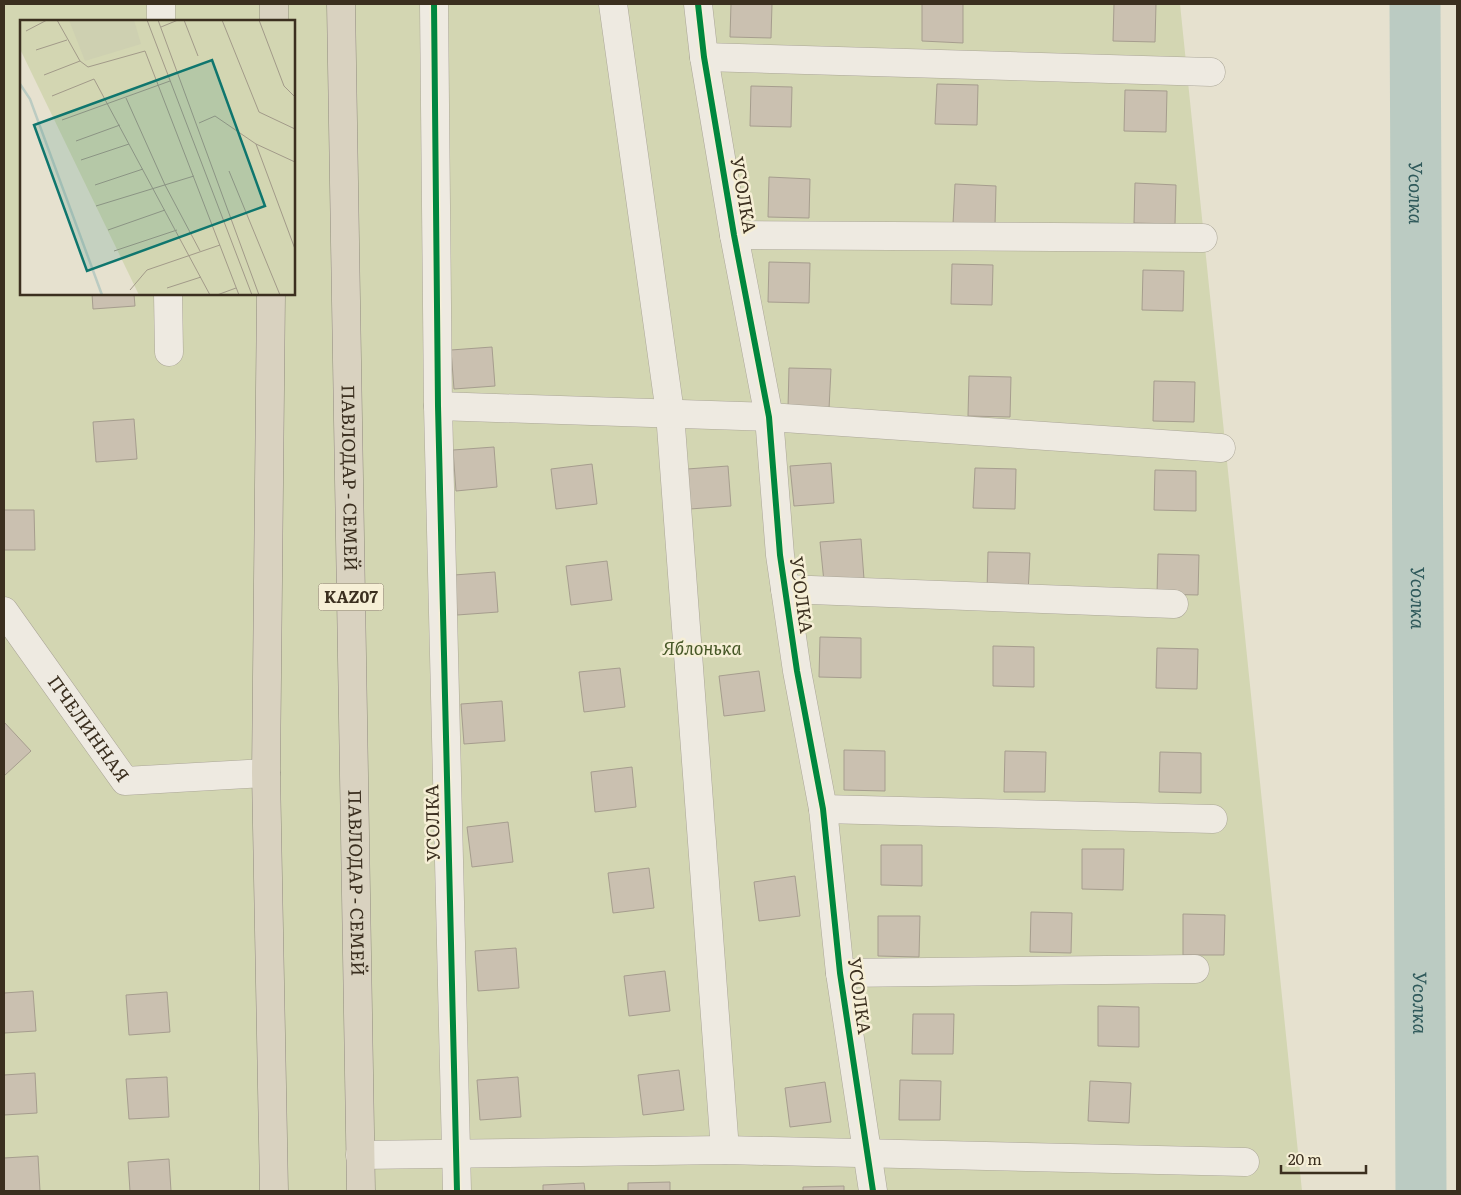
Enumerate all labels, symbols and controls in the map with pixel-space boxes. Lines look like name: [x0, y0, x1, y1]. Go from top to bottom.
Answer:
inset map: [20, 20, 295, 295]
street label: УСОЛКА: [724, 154, 764, 235]
water label: Усолка: [1403, 162, 1431, 225]
street label: ПАВЛОДАР - СЕМЕЙ: [335, 384, 366, 571]
street label: УСОЛКА: [784, 555, 821, 635]
water label: Усолка: [1405, 567, 1433, 630]
road number: KAZ07: [318, 584, 384, 610]
park label: Яблонька: [662, 634, 743, 661]
street label: ПЧЕЛИННАЯ: [42, 669, 137, 787]
street label: УСОЛКА: [417, 784, 446, 862]
street label: ПАВЛОДАР - СЕМЕЙ: [342, 789, 372, 976]
street label: УСОЛКА: [842, 956, 879, 1036]
water label: Усолка: [1407, 972, 1435, 1035]
scale bar: [1281, 1142, 1366, 1174]
text: 20 m: [1288, 1147, 1322, 1170]

